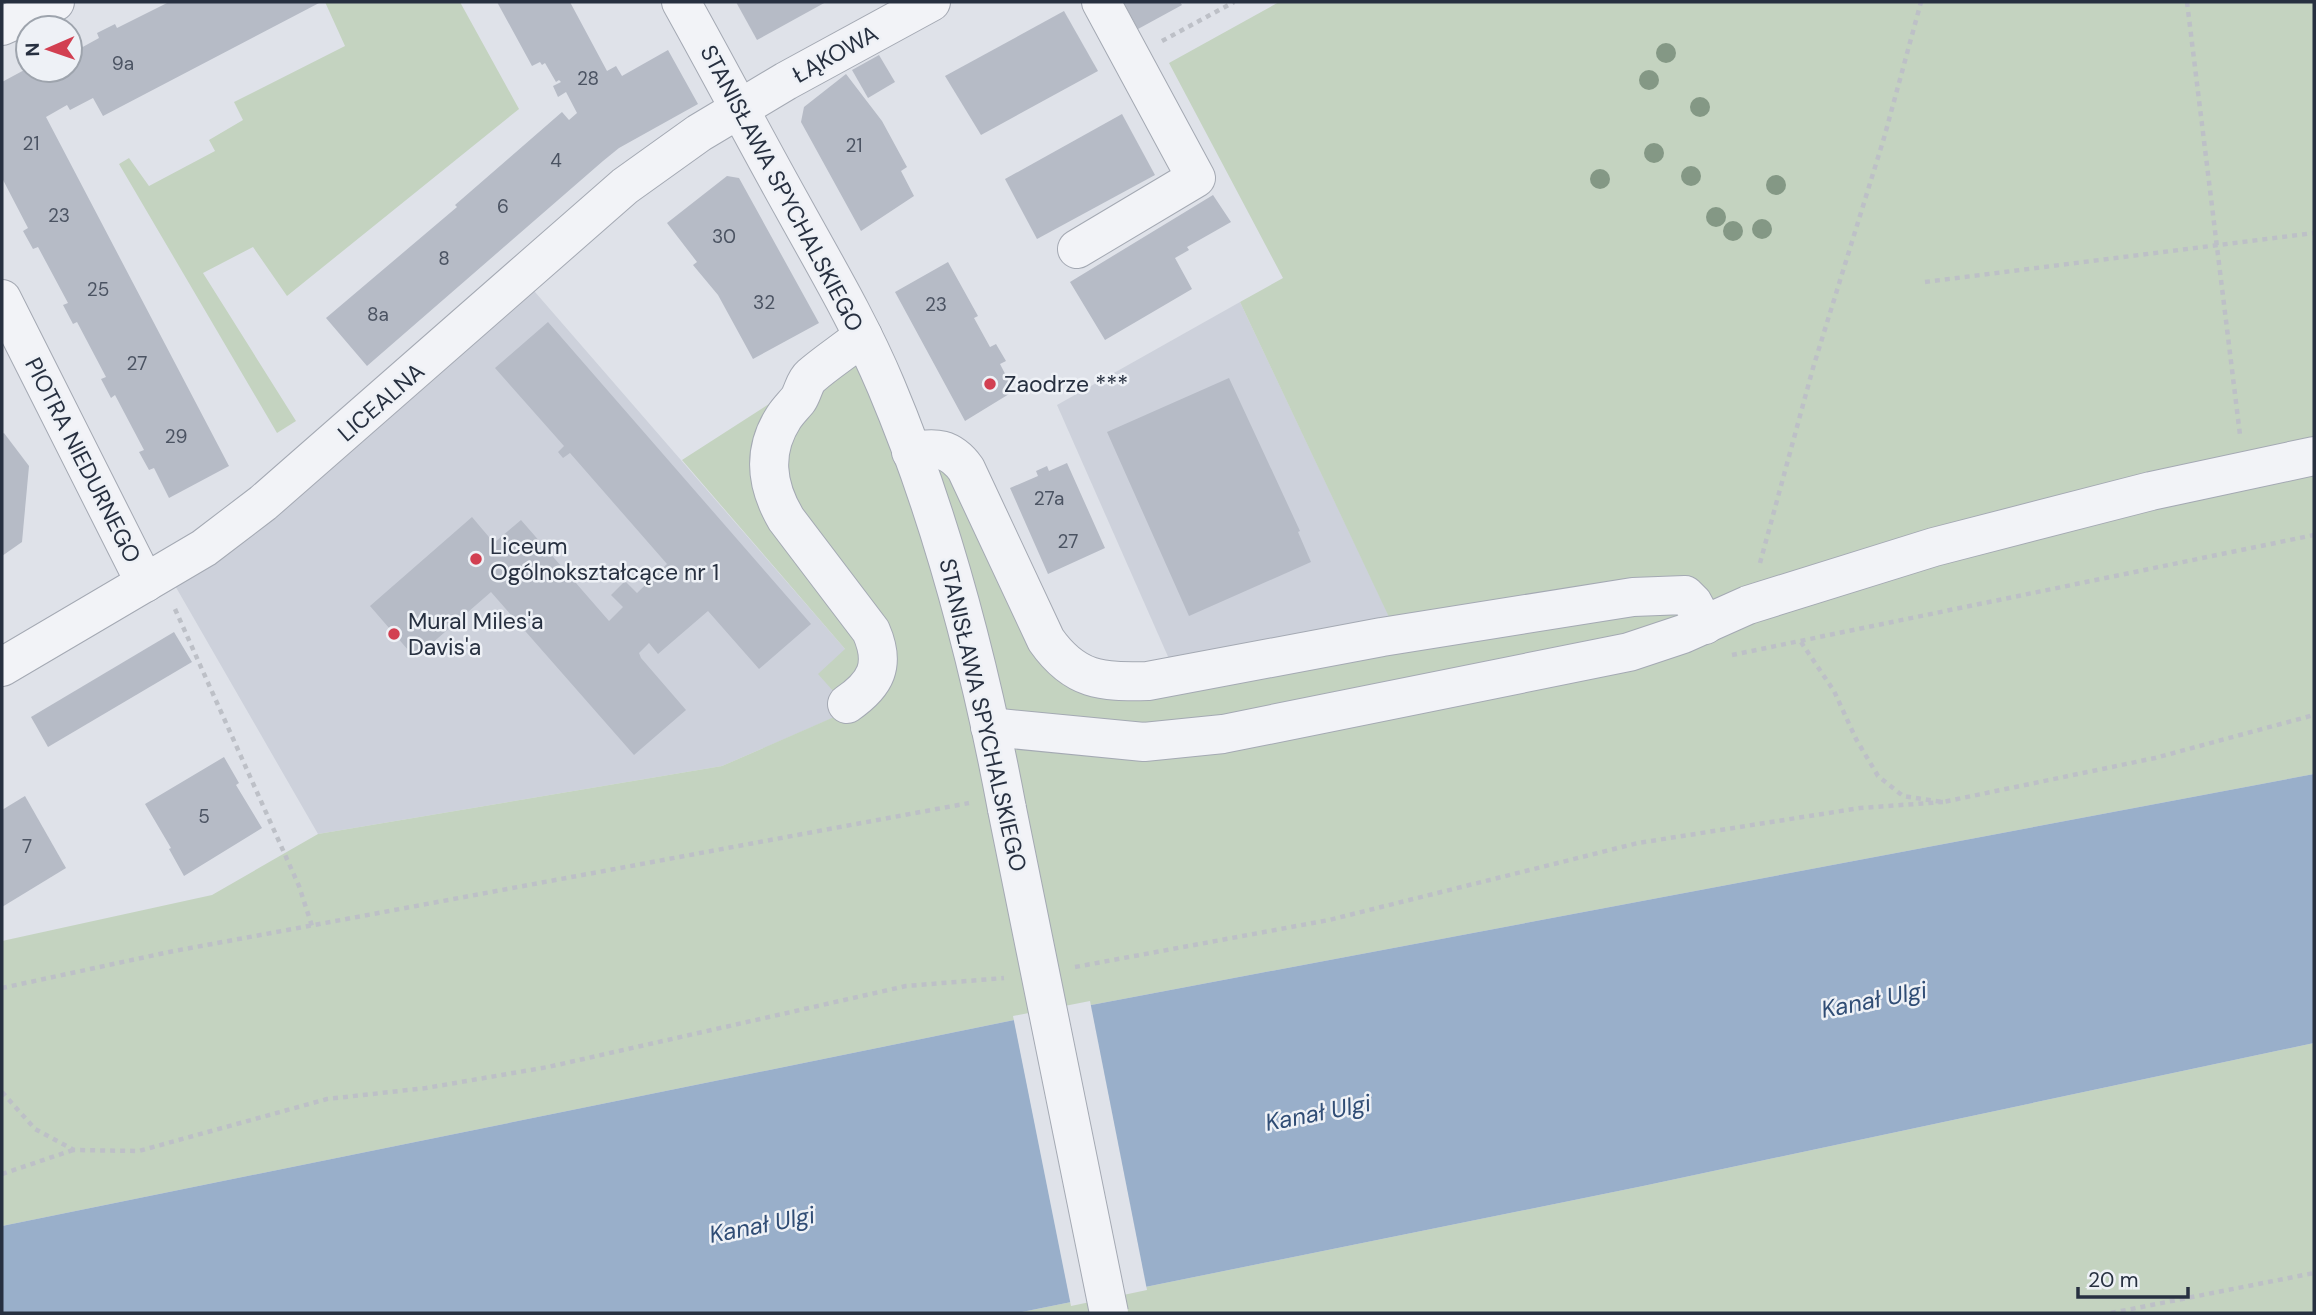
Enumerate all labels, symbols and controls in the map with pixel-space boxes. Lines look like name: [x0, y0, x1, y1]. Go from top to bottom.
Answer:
north arrow: [14, 14, 84, 84]
street label: ŁĄKOWA: [787, 18, 883, 90]
street label: STANISŁAWA SPYCHALSKIEGO: [694, 40, 870, 336]
text: N: [20, 42, 45, 57]
house number: 9a: [112, 51, 134, 76]
house number: 28: [577, 66, 599, 91]
house number: 21: [23, 131, 39, 156]
house number: 21: [846, 133, 862, 158]
house number: 4: [550, 148, 562, 173]
house number: 6: [497, 194, 509, 219]
house number: 23: [48, 203, 70, 228]
house number: 30: [712, 224, 736, 249]
house number: 8: [438, 246, 450, 271]
house number: 25: [87, 277, 109, 302]
house number: 32: [753, 290, 775, 315]
house number: 23: [925, 292, 947, 317]
house number: 8a: [367, 302, 389, 327]
house number: 27: [127, 351, 147, 376]
street label: PIOTRA NIEDURNEGO: [18, 352, 148, 568]
street label: LICEALNA: [331, 356, 431, 448]
place label: Zaodrze ***: [1004, 369, 1128, 399]
marker: Zaodrze ***: [982, 376, 998, 392]
house number: 29: [165, 424, 187, 449]
house number: 27a: [1034, 486, 1064, 511]
house number: 27: [1058, 529, 1078, 554]
place label: Liceum Ogólnokształcące nr 1: [490, 531, 719, 587]
marker: Liceum Ogólnokształcące nr 1: [468, 551, 484, 567]
street label: STANISŁAWA SPYCHALSKIEGO: [932, 556, 1034, 874]
place label: Mural Miles'a Davis'a: [408, 606, 544, 662]
marker: Mural Miles'a Davis'a: [386, 626, 402, 642]
house number: 5: [198, 804, 210, 829]
house number: 7: [22, 834, 32, 859]
water label: Kanał Ulgi: [1819, 974, 1930, 1025]
water label: Kanał Ulgi: [1263, 1087, 1374, 1138]
water label: Kanał Ulgi: [707, 1199, 818, 1250]
scale bar: [2078, 1256, 2188, 1300]
text: 20 m: [2088, 1266, 2139, 1294]

